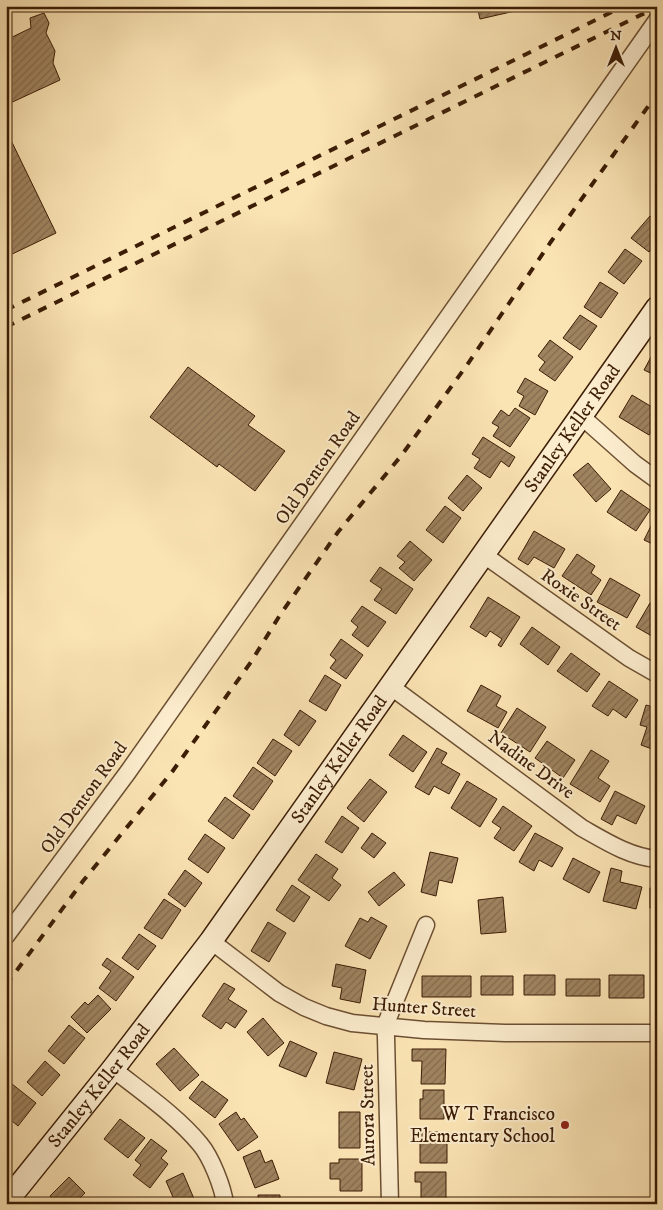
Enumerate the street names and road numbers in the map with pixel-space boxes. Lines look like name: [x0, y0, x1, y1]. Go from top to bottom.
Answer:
street label: Stanley Keller Road: [519, 359, 626, 497]
street label: Old Denton Road: [270, 406, 366, 529]
street label: Roxie Street: [536, 564, 626, 636]
street label: Stanley Keller Road: [286, 690, 392, 828]
street label: Nadine Drive: [483, 726, 579, 804]
street label: Old Denton Road: [36, 737, 133, 859]
street label: Hunter Street: [371, 993, 477, 1023]
street label: Stanley Keller Road: [43, 1019, 155, 1152]
street label: Aurora Street: [356, 1064, 380, 1166]

